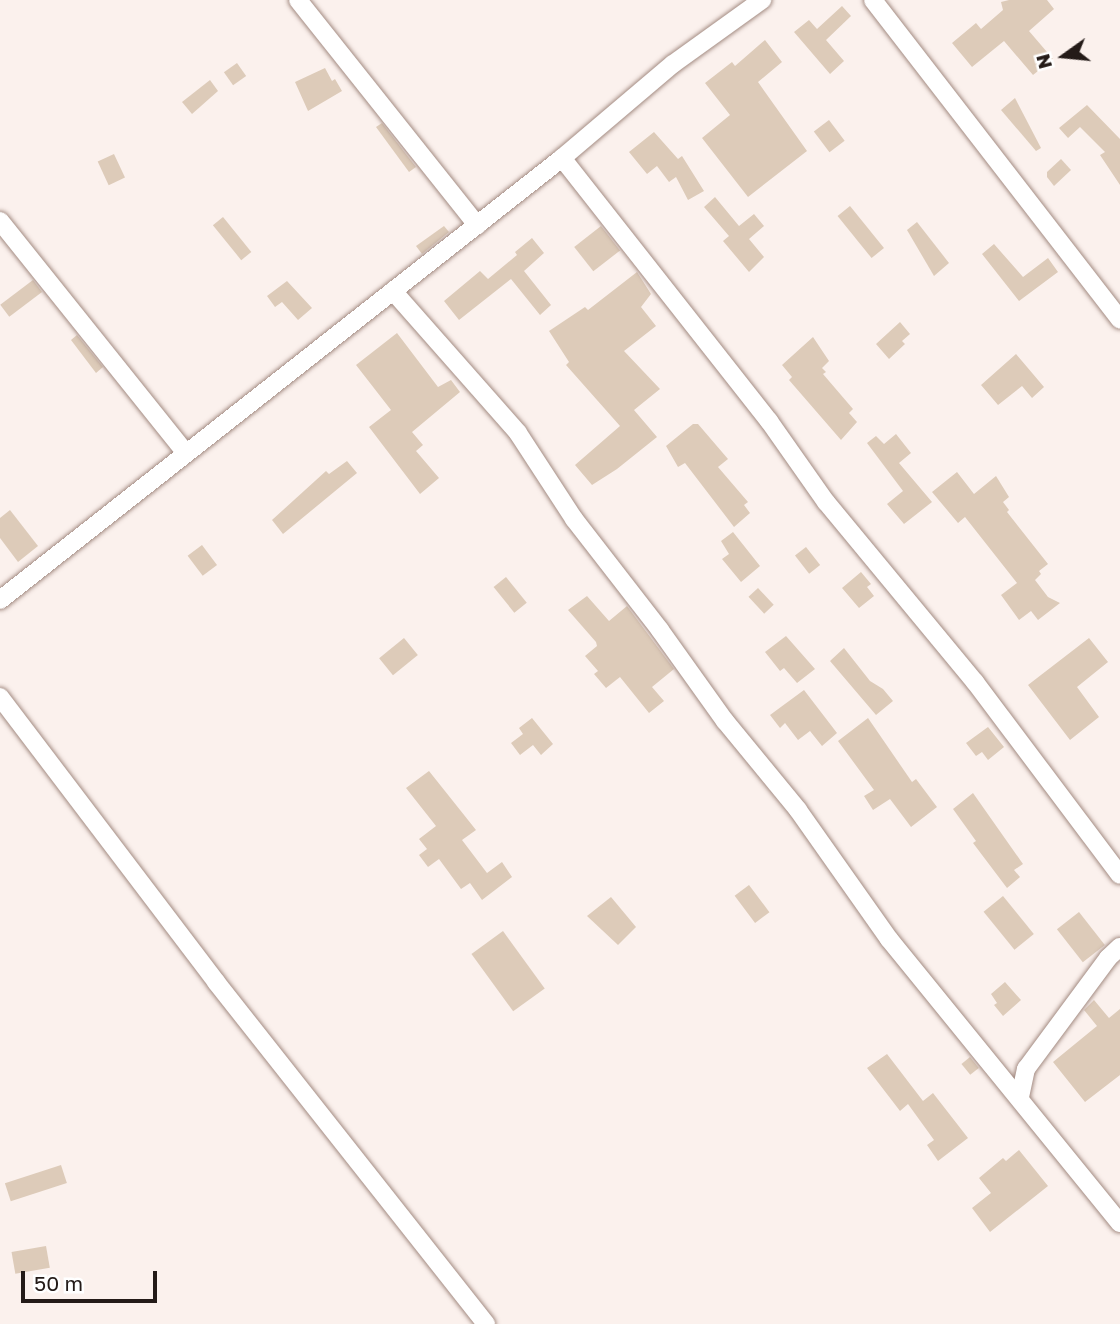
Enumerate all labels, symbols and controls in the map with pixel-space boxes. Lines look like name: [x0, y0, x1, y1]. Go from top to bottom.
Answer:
north arrow: [1029, 21, 1099, 91]
text: N: [1030, 52, 1056, 72]
scale bar: [24, 1258, 161, 1302]
text: 50 m: [34, 1270, 83, 1296]

